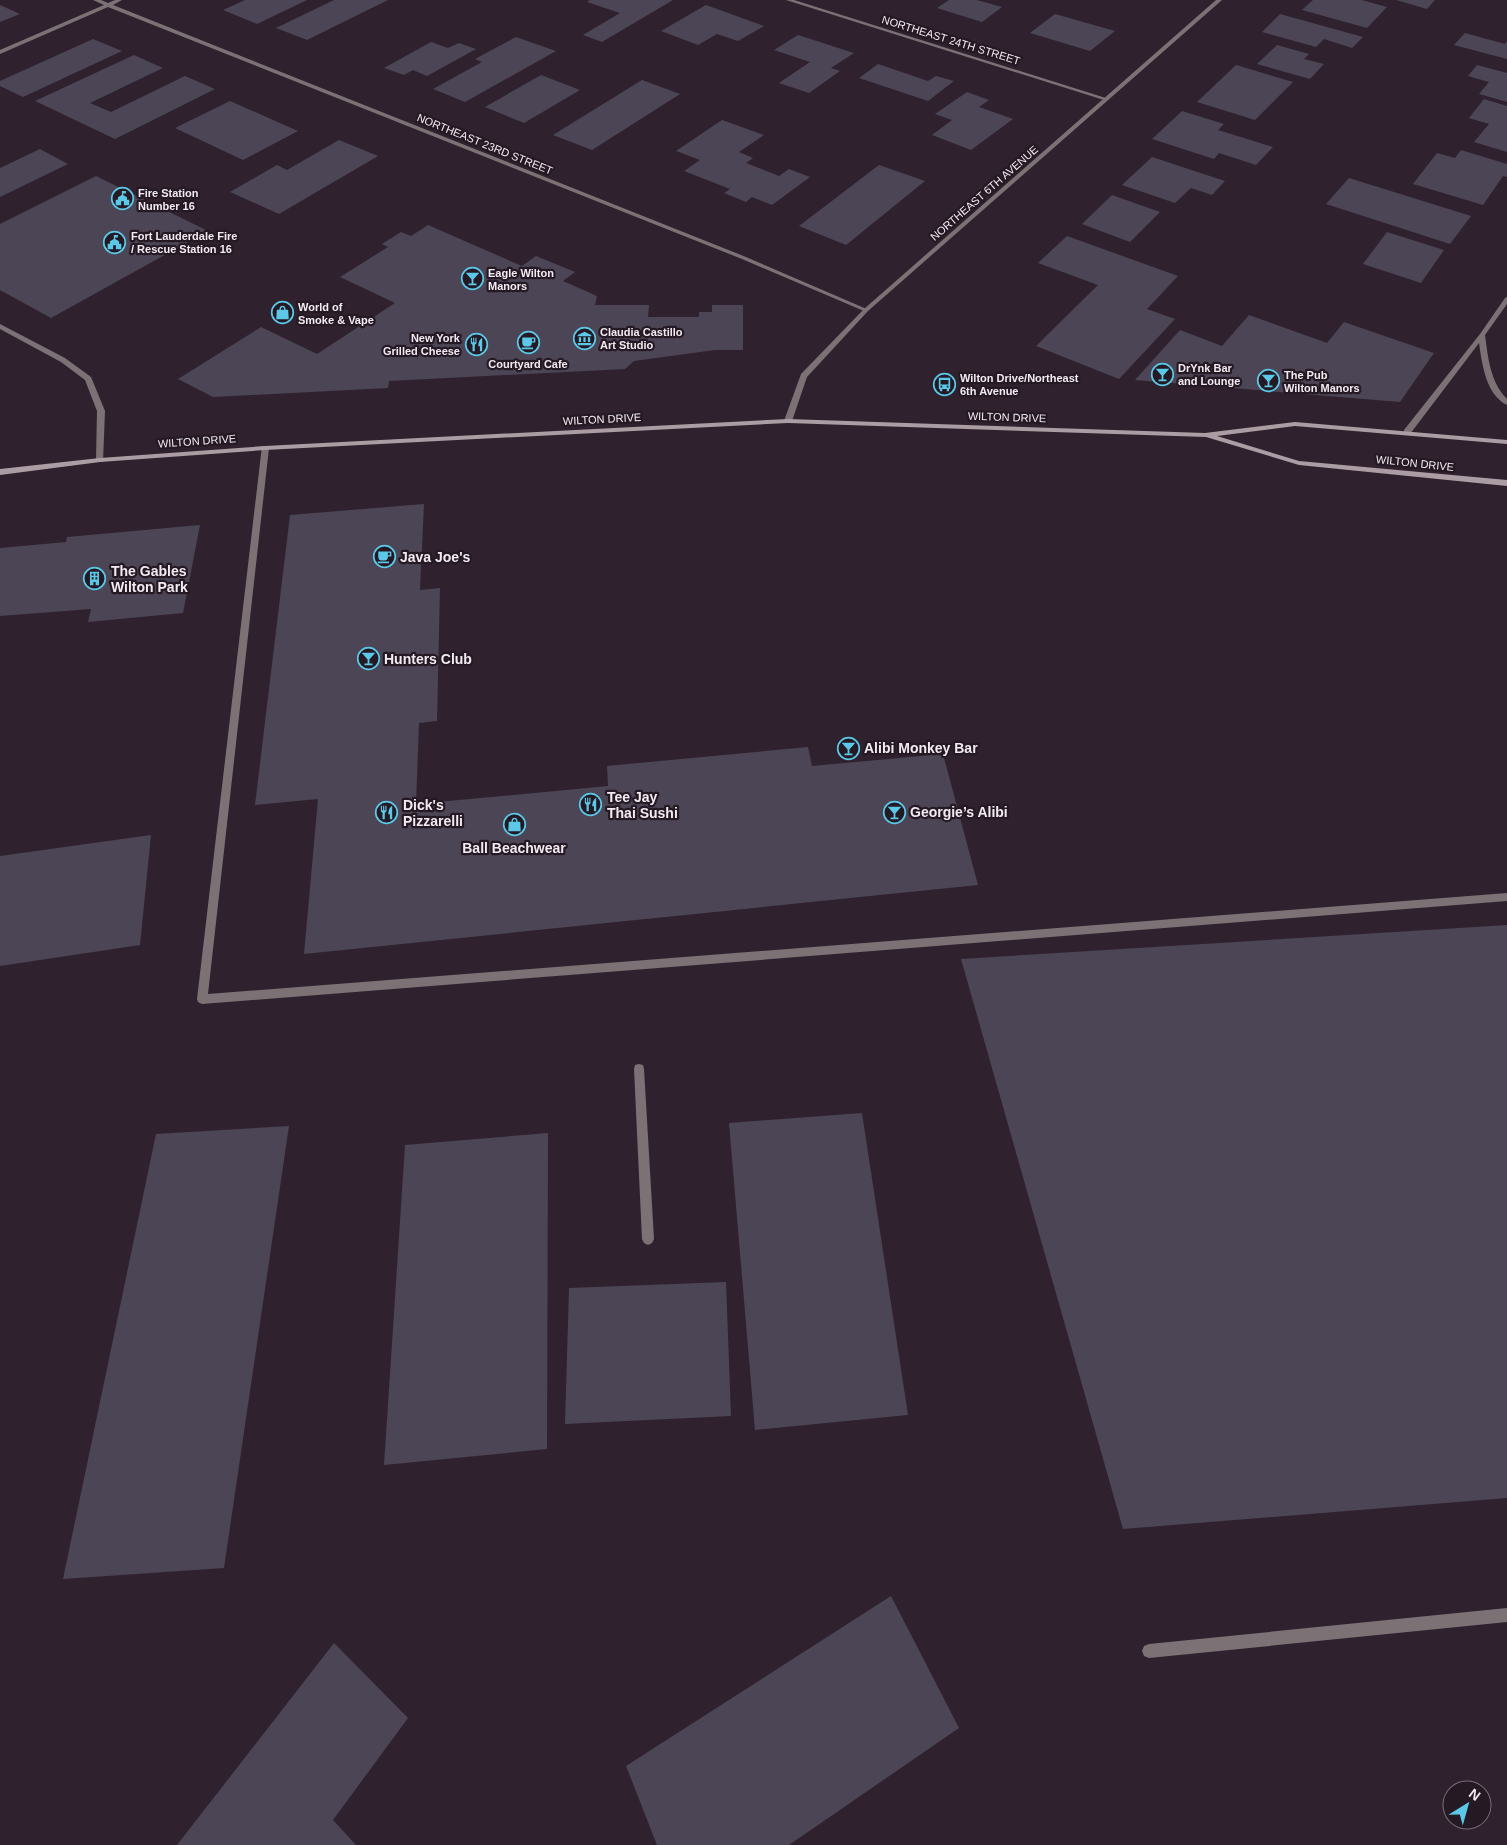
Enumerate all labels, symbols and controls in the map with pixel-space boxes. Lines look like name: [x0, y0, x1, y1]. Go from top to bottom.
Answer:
street label: NORTHEAST 24TH STREET: [880, 13, 1022, 67]
street label: NORTHEAST 23RD STREET: [415, 111, 555, 177]
street label: NORTHEAST 6TH AVENUE: [928, 143, 1040, 243]
public building icon: Fire Station Number 16: [110, 187, 134, 211]
place label: Fire Station Number 16: [138, 187, 199, 212]
public building icon: Fort Lauderdale Fire / Rescue Station 16: [103, 230, 127, 254]
place label: Fort Lauderdale Fire / Rescue Station 16: [131, 230, 237, 255]
bar icon: Eagle Wilton Manors: [460, 267, 484, 291]
place label: Eagle Wilton Manors: [488, 267, 554, 292]
shop icon: World of Smoke & Vape: [270, 301, 294, 325]
place label: World of Smoke & Vape: [298, 301, 374, 326]
museum icon: Claudia Castillo Art Studio: [572, 326, 596, 350]
place label: Claudia Castillo Art Studio: [600, 326, 683, 351]
cafe icon: Courtyard Cafe: [516, 331, 540, 355]
place label: New York Grilled Cheese: [383, 332, 461, 357]
restaurant icon: New York Grilled Cheese: [464, 332, 488, 356]
place label: Courtyard Cafe: [488, 358, 568, 370]
bar icon: DrYnk Bar and Lounge: [1150, 362, 1174, 386]
place label: DrYnk Bar and Lounge: [1178, 362, 1240, 387]
bar icon: The Pub Wilton Manors: [1256, 369, 1280, 393]
place label: The Pub Wilton Manors: [1284, 369, 1360, 394]
bus stop icon: Wilton Drive/Northeast 6th Avenue: [932, 372, 956, 396]
place label: Wilton Drive/Northeast 6th Avenue: [960, 372, 1079, 397]
street label: WILTON DRIVE: [968, 410, 1046, 424]
street label: WILTON DRIVE: [563, 411, 641, 427]
street label: WILTON DRIVE: [157, 432, 237, 450]
street label: WILTON DRIVE: [1375, 453, 1455, 473]
cafe icon: Java Joe's: [372, 545, 396, 569]
place label: Java Joe's: [400, 549, 470, 565]
place label: The Gables Wilton Park: [111, 563, 188, 595]
building icon: The Gables Wilton Park: [83, 567, 107, 591]
bar icon: Hunters Club: [356, 647, 380, 671]
place label: Hunters Club: [384, 651, 472, 667]
bar icon: Alibi Monkey Bar: [836, 736, 860, 760]
place label: Alibi Monkey Bar: [864, 740, 978, 756]
place label: Tee Jay Thai Sushi: [607, 789, 678, 821]
restaurant icon: Tee Jay Thai Sushi: [579, 793, 603, 817]
place label: Dick's Pizzarelli: [403, 797, 463, 829]
bar icon: Georgie’s Alibi: [882, 800, 906, 824]
restaurant icon: Dick's Pizzarelli: [375, 801, 399, 825]
place label: Georgie’s Alibi: [910, 804, 1008, 820]
shop icon: Ball Beachwear: [502, 813, 526, 837]
place label: Ball Beachwear: [462, 840, 566, 856]
north arrow: [1442, 1780, 1492, 1830]
text: N: [1466, 1785, 1484, 1804]

